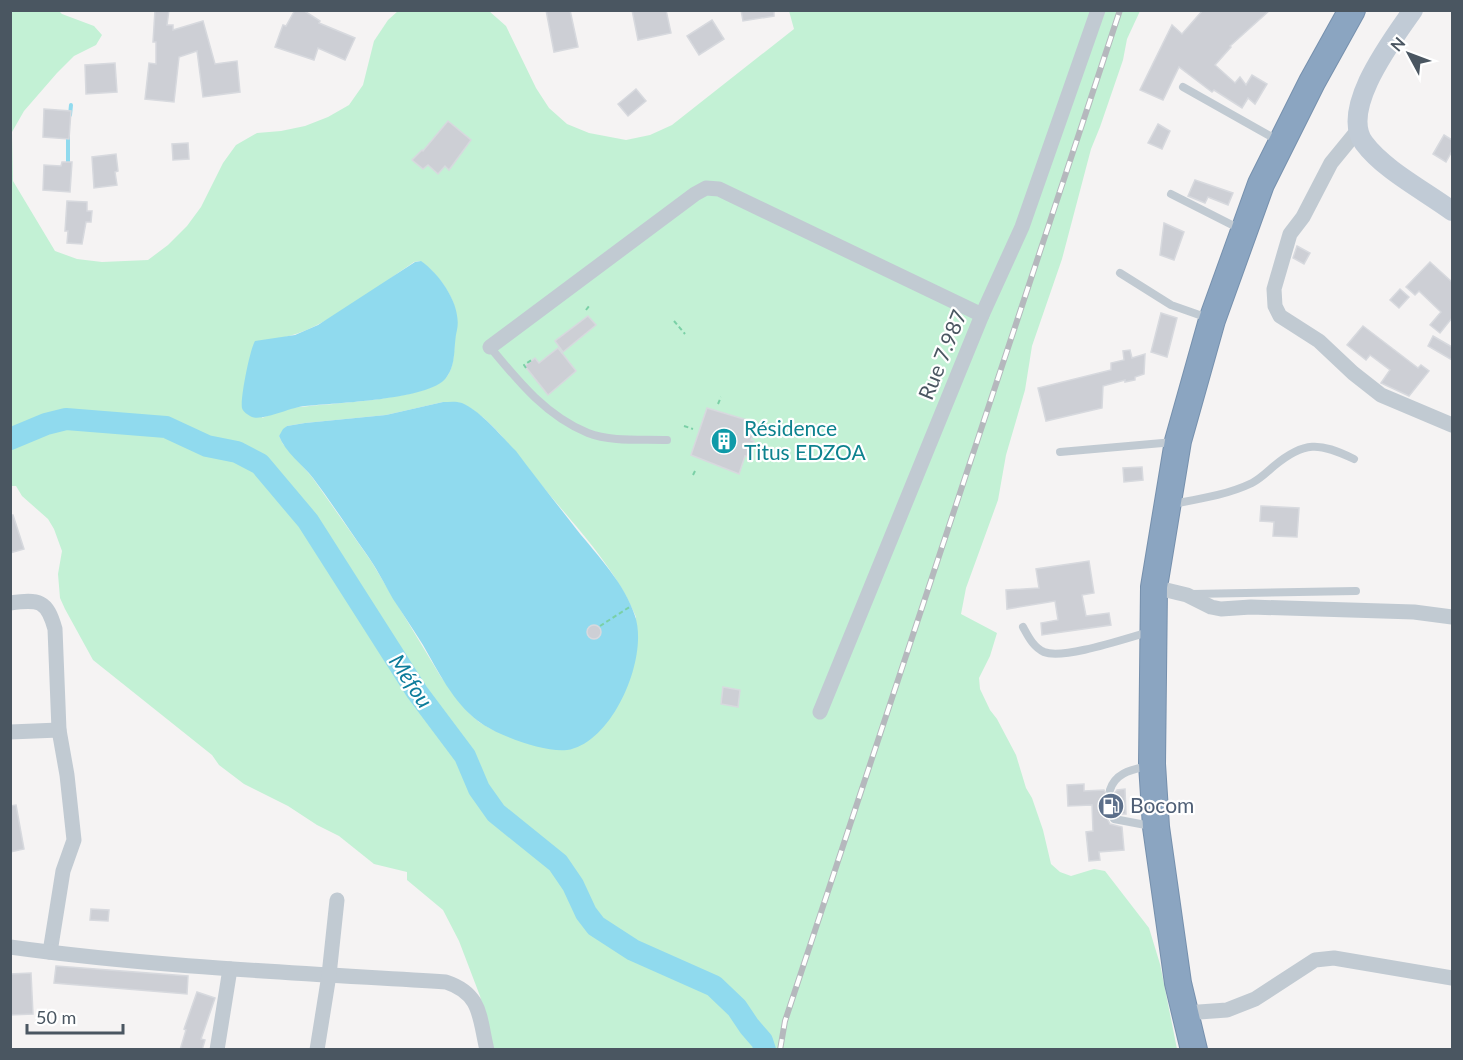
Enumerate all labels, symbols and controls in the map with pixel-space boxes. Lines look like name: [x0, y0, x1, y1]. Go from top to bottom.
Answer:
north arrow: [1379, 24, 1439, 84]
text: N: [1386, 33, 1409, 55]
street label: Rue 7.987: [912, 306, 971, 403]
place label: Résidence Titus EDZOA: [744, 415, 867, 464]
building icon: Résidence Titus EDZOA: [709, 426, 739, 456]
water label: Méfou: [384, 649, 439, 713]
fuel station icon: Bocom: [1096, 791, 1126, 821]
place label: Bocom: [1130, 792, 1194, 817]
scale bar: [27, 997, 123, 1035]
text: 50 m: [36, 1006, 76, 1028]

